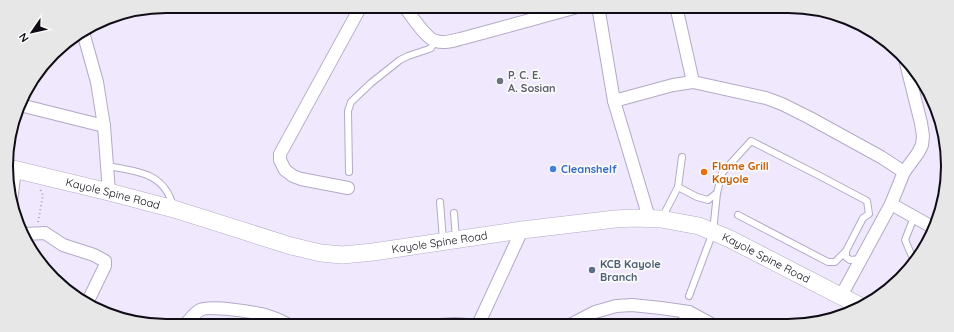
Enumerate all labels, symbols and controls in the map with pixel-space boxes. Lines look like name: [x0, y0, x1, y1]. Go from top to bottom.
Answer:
north arrow: [12, 12, 52, 52]
text: N: [16, 30, 32, 45]
place label: P. C. E. A. Sosian: [508, 68, 556, 95]
marker: P. C. E. A. Sosian: [495, 76, 505, 86]
place label: Flame Grill Kayole: [712, 159, 769, 186]
place label: Cleanshelf: [561, 162, 617, 176]
marker: Cleanshelf: [548, 164, 558, 174]
marker: Flame Grill Kayole: [699, 167, 709, 177]
street label: Kayole Spine Road: [64, 175, 162, 212]
street label: Kayole Spine Road: [391, 228, 488, 256]
street label: Kayole Spine Road: [720, 230, 812, 286]
place label: KCB Kayole Branch: [600, 257, 661, 284]
marker: KCB Kayole Branch: [587, 265, 597, 275]

